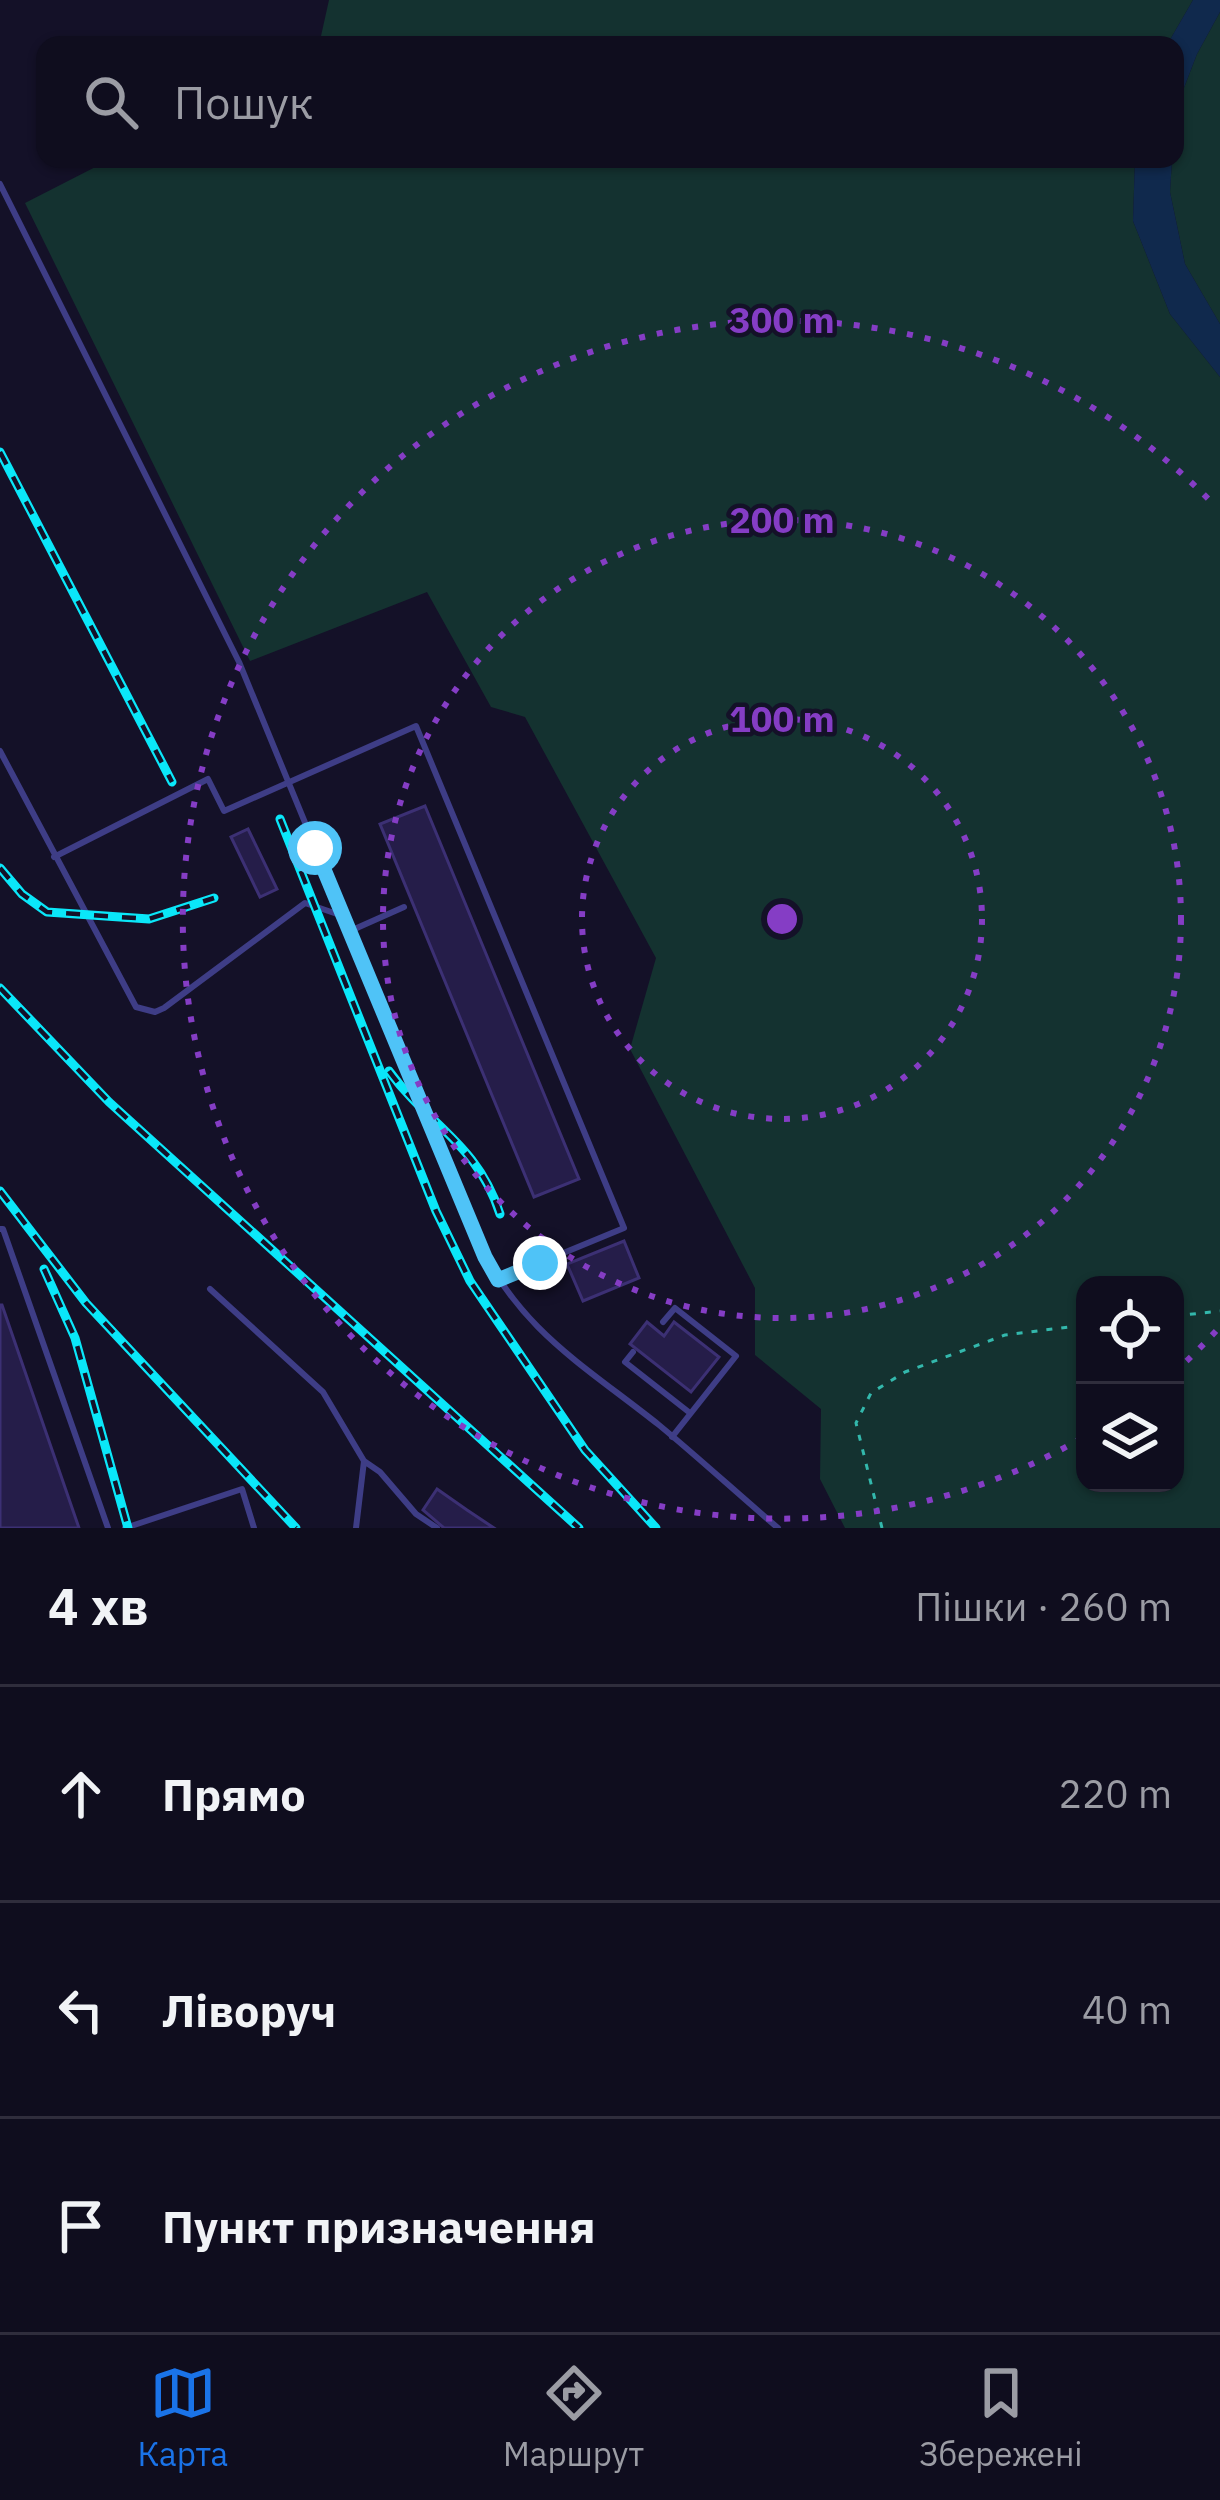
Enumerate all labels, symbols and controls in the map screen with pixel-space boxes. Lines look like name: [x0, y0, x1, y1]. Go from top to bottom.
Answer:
search box: [36, 36, 1184, 168]
icon: search: [78, 69, 144, 135]
text: Пошук: [174, 73, 314, 131]
text: 300 m: [729, 296, 835, 343]
text: 200 m: [729, 496, 835, 543]
text: 100 m: [729, 695, 835, 742]
route start: [288, 821, 342, 875]
centre of rings: [761, 898, 803, 940]
route end: [513, 1236, 567, 1290]
map controls: [1076, 1276, 1184, 1492]
button: locate: [1076, 1276, 1184, 1384]
button: layers: [1076, 1384, 1184, 1492]
text: 4 хв: [48, 1573, 149, 1639]
text: Пішки · 260 m: [915, 1581, 1172, 1632]
icon: ahead: [48, 1761, 114, 1827]
text: Прямо: [162, 1765, 306, 1823]
text: 220 m: [1059, 1768, 1172, 1819]
icon: left: [48, 1977, 114, 2043]
text: Ліворуч: [162, 1981, 336, 2039]
text: 40 m: [1082, 1984, 1172, 2035]
icon: arrive: [48, 2193, 114, 2259]
text: Пункт призначення: [162, 2197, 596, 2255]
tab: Карта: [137, 2360, 228, 2475]
tab: Маршрут: [503, 2360, 644, 2475]
tab: Збережені: [919, 2360, 1083, 2475]

